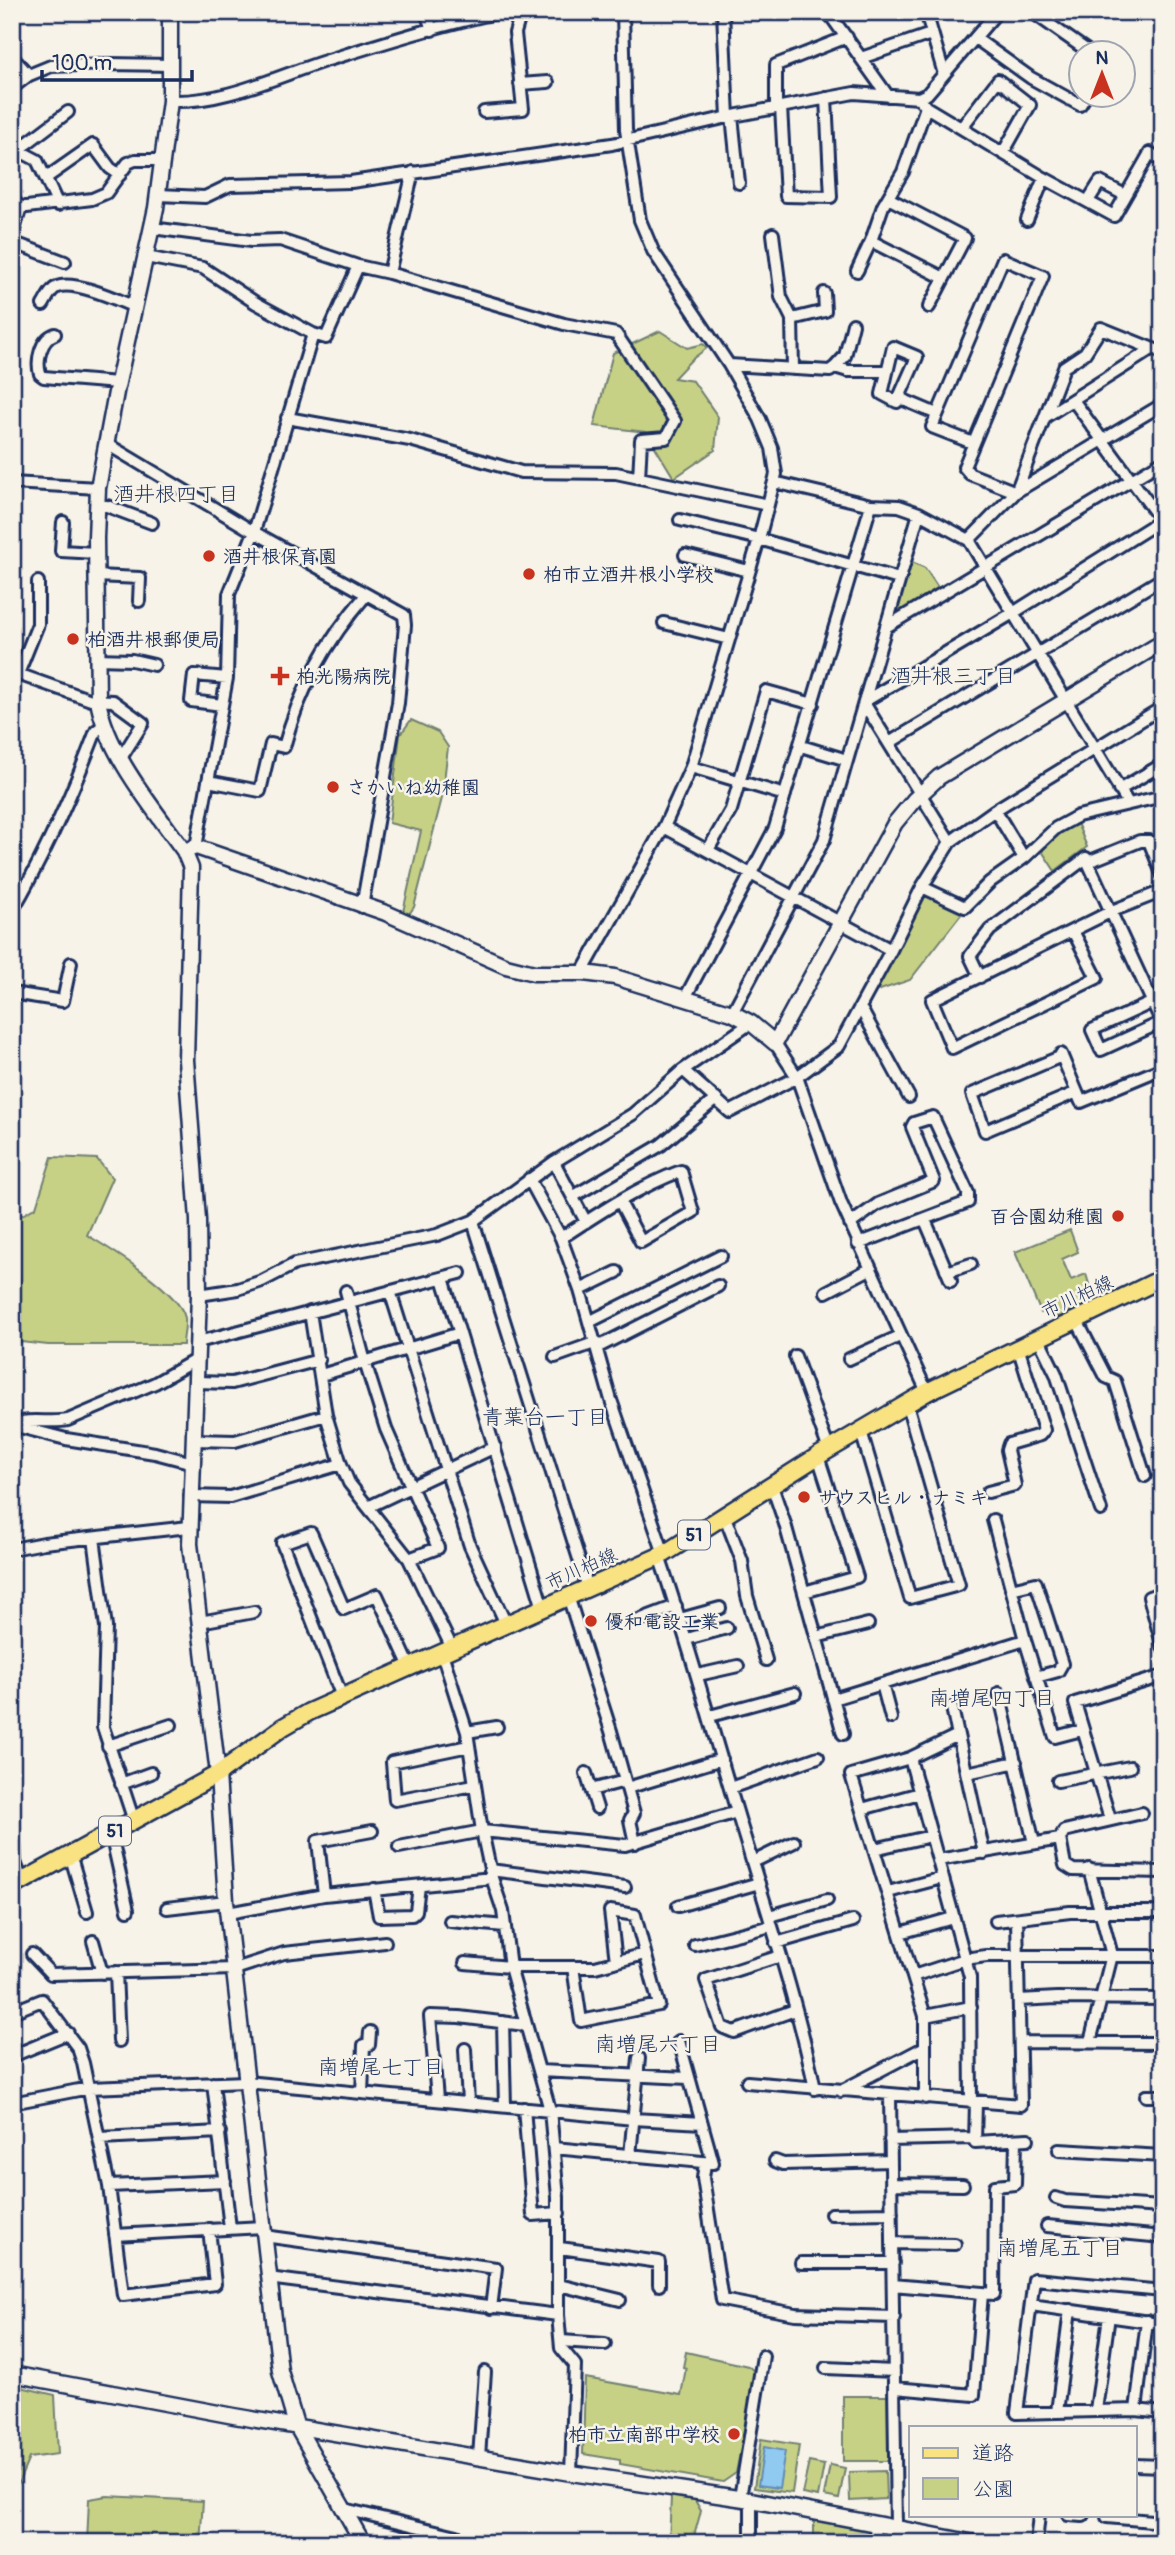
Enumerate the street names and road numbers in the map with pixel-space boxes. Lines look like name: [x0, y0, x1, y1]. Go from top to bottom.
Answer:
street label: 市川柏線: [1038, 1270, 1117, 1324]
road number: 51: [678, 1520, 710, 1550]
street label: 市川柏線: [542, 1542, 621, 1595]
road number: 51: [99, 1816, 131, 1845]

